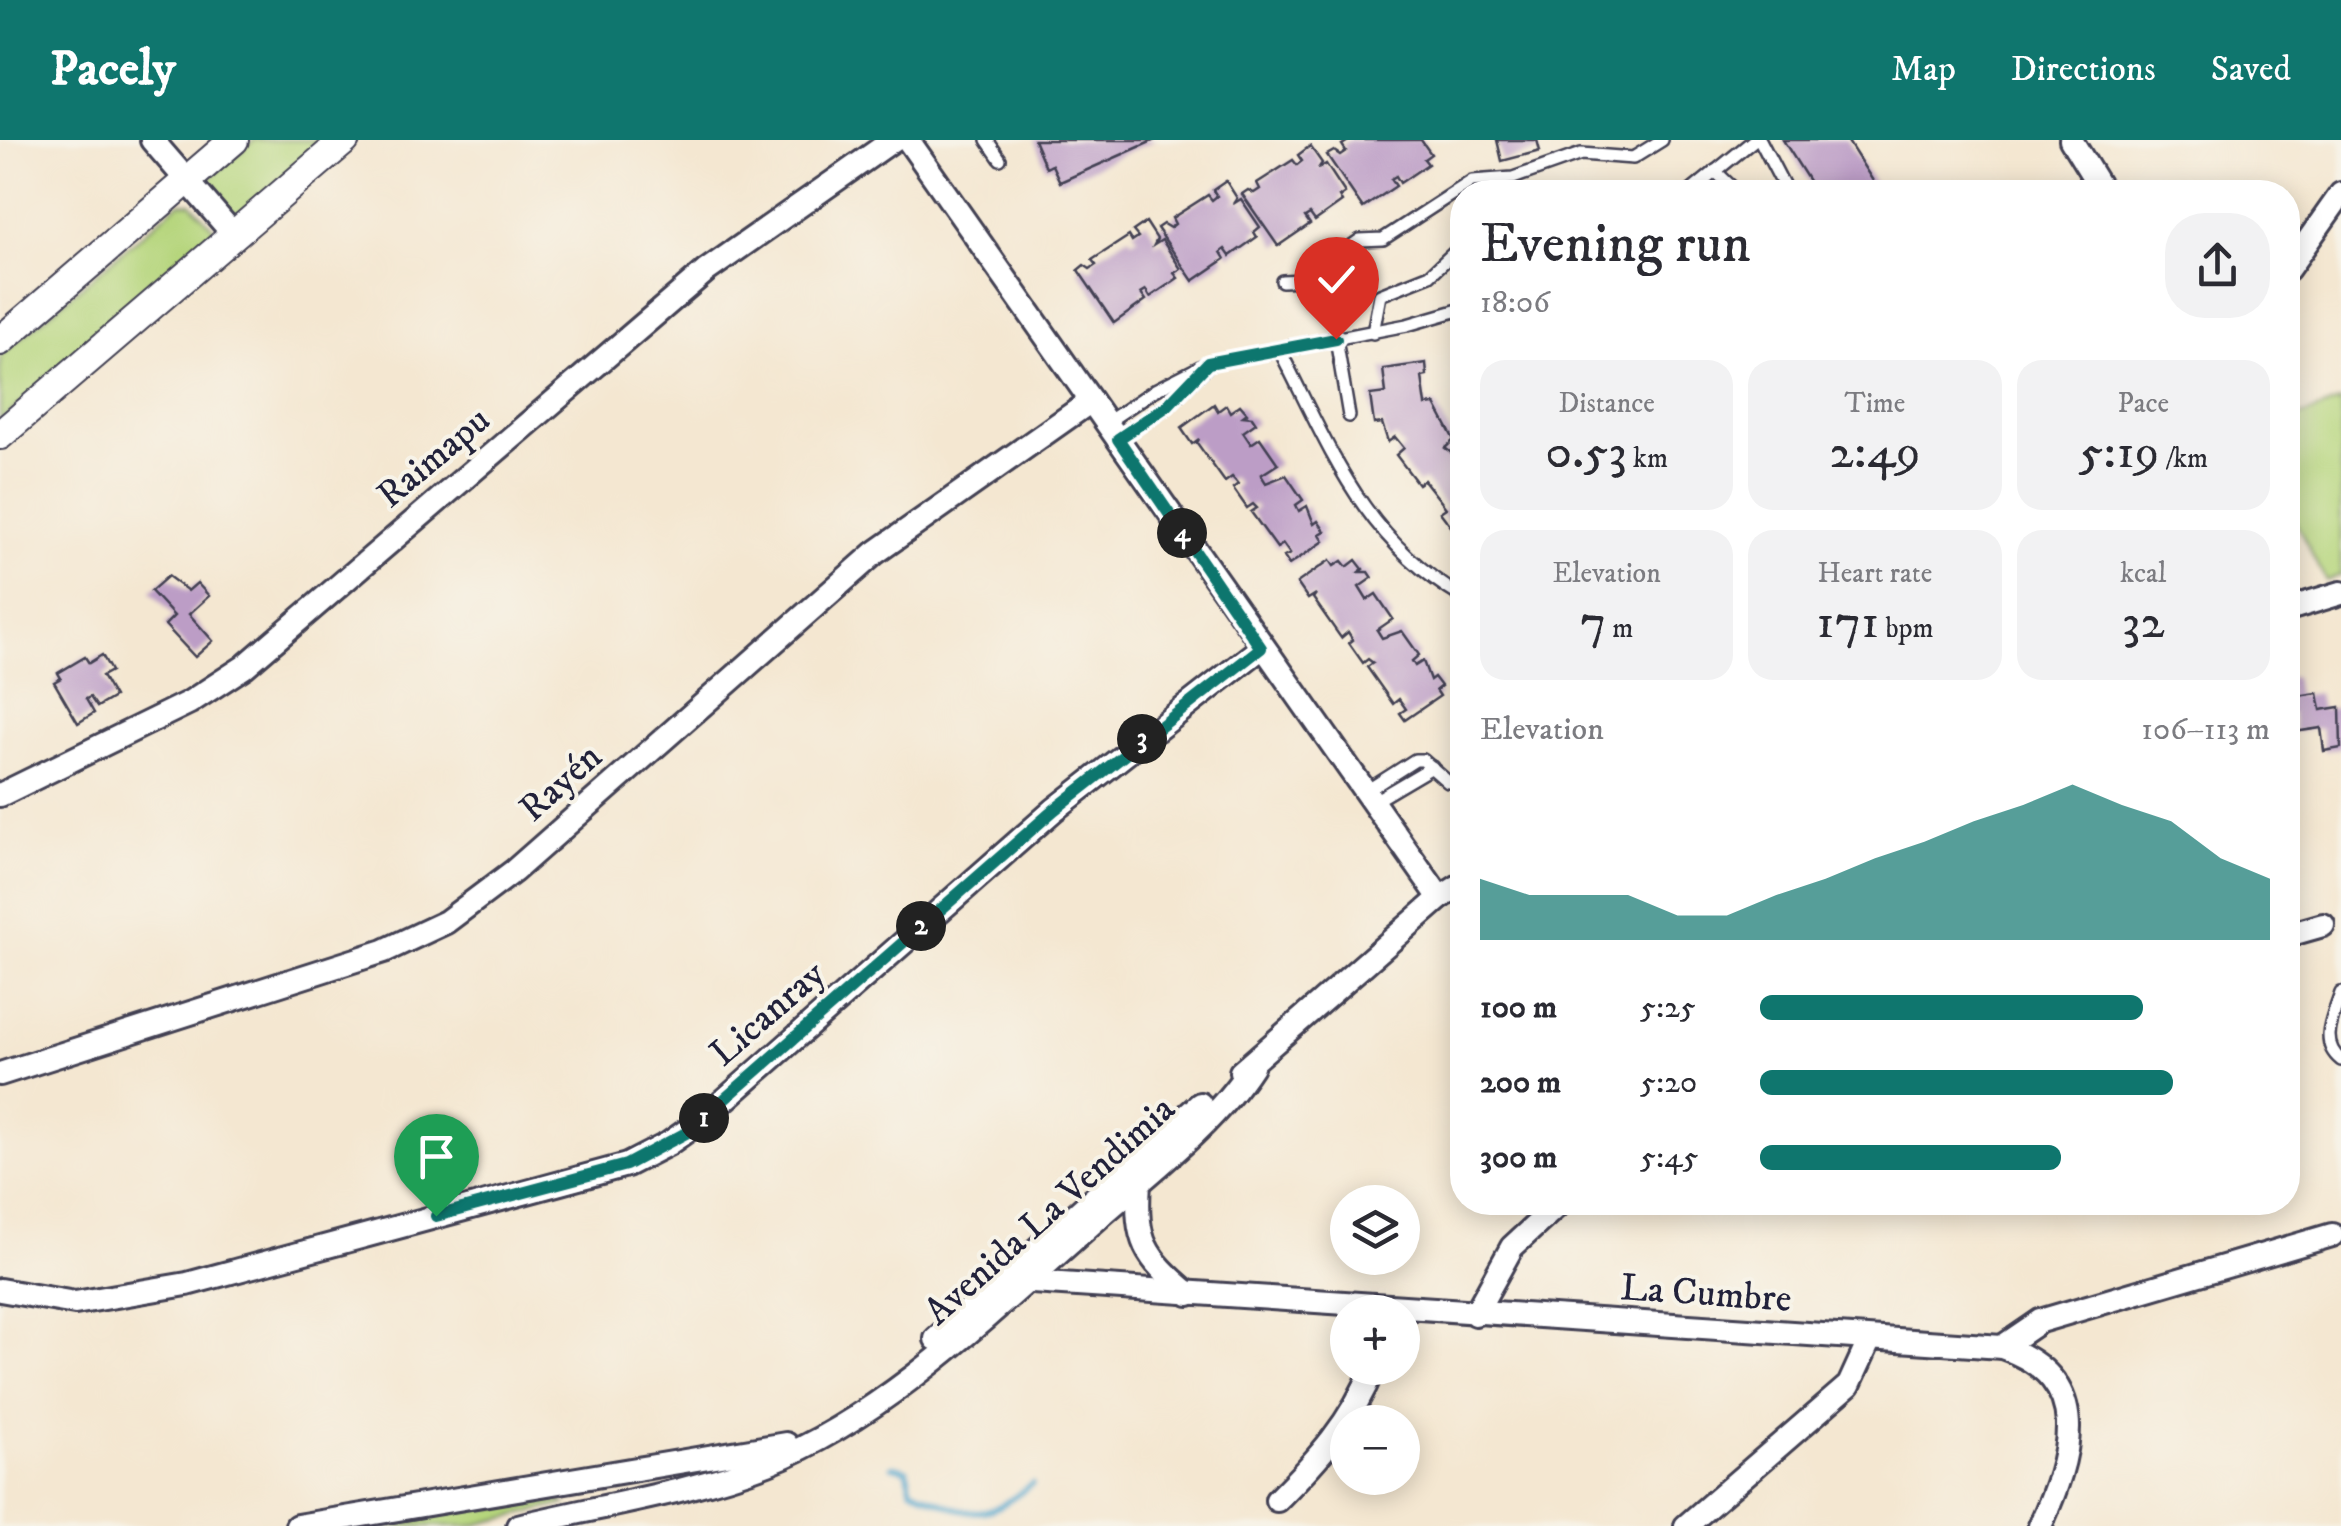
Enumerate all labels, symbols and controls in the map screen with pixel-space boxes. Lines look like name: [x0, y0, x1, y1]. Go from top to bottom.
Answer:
text: Pacely: [50, 40, 175, 100]
text: Map: [1891, 48, 1956, 92]
text: Directions: [2011, 48, 2156, 92]
text: Saved: [2211, 48, 2291, 92]
text: Evening run: [1480, 211, 1751, 280]
button: share: [2165, 213, 2270, 318]
pin: [1294, 237, 1379, 340]
icon: check: [1309, 252, 1364, 307]
text: 18:06: [1480, 283, 1550, 323]
text: Distance: [1558, 386, 1655, 421]
text: Time: [1845, 386, 1905, 421]
text: Pace: [2117, 386, 2169, 421]
street label: Raimapu: [367, 397, 501, 519]
text: 0.53: [1545, 421, 1627, 484]
text: 2:49: [1829, 421, 1921, 484]
text: 5:19: [2079, 421, 2160, 484]
text: km: [1627, 441, 1668, 476]
text: /km: [2160, 441, 2208, 476]
pin: 4: [1157, 508, 1207, 558]
text: 4: [1174, 515, 1190, 550]
text: Elevation: [1552, 556, 1661, 591]
text: Heart rate: [1818, 556, 1932, 591]
text: kcal: [2120, 556, 2166, 591]
text: 7: [1580, 591, 1606, 654]
text: 171: [1816, 591, 1879, 654]
text: 32: [2122, 591, 2165, 654]
text: m: [1606, 611, 1633, 646]
text: bpm: [1879, 611, 1934, 646]
text: Elevation: [1480, 710, 1604, 750]
text: 106–113 m: [2141, 710, 2270, 750]
pin: 3: [1117, 714, 1167, 764]
text: 3: [1137, 721, 1147, 756]
street label: Rayén: [510, 733, 612, 833]
pin: 2: [896, 901, 946, 951]
text: 2: [914, 908, 928, 943]
street label: Licanray: [700, 950, 836, 1077]
text: 100 m: [1480, 988, 1557, 1028]
text: 5:25: [1640, 988, 1696, 1028]
text: 200 m: [1480, 1063, 1561, 1103]
text: 5:20: [1640, 1063, 1697, 1103]
street label: Avenida La Vendimia: [915, 1086, 1185, 1336]
pin: 1: [679, 1093, 729, 1143]
text: 1: [699, 1100, 709, 1135]
pin: [394, 1114, 479, 1217]
icon: arrive: [409, 1129, 464, 1184]
text: 300 m: [1480, 1138, 1557, 1178]
text: 5:45: [1640, 1138, 1698, 1178]
map controls: [1330, 1185, 1420, 1495]
button: layers: [1330, 1185, 1420, 1275]
street label: La Cumbre: [1619, 1264, 1793, 1324]
button: +: [1330, 1295, 1420, 1385]
button: −: [1330, 1405, 1420, 1495]

